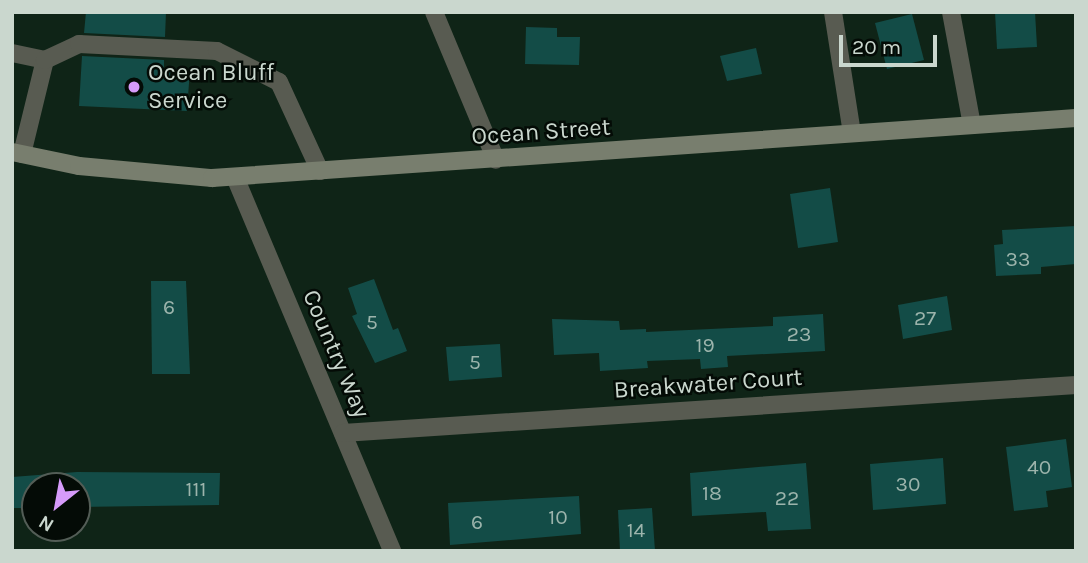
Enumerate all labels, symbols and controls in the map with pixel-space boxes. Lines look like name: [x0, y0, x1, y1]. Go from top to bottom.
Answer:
scale bar: [843, 21, 941, 65]
text: 20 m: [852, 35, 901, 59]
place label: Ocean Bluff Service: [148, 59, 274, 115]
marker: Ocean Bluff Service: [126, 79, 142, 95]
street label: Ocean Street: [470, 113, 612, 151]
house number: 33: [1006, 246, 1030, 272]
street label: Country Way: [296, 286, 376, 422]
house number: 6: [163, 294, 175, 320]
house number: 27: [914, 305, 936, 331]
house number: 5: [366, 309, 378, 335]
house number: 23: [787, 321, 811, 347]
house number: 19: [695, 332, 715, 358]
house number: 5: [469, 349, 481, 375]
street label: Breakwater Court: [613, 363, 803, 405]
house number: 40: [1027, 454, 1051, 480]
house number: 30: [896, 471, 920, 497]
north arrow: [21, 472, 91, 542]
house number: 111: [186, 476, 206, 502]
house number: 18: [702, 480, 722, 506]
house number: 22: [775, 485, 799, 511]
house number: 10: [548, 504, 568, 530]
house number: 6: [471, 509, 483, 535]
text: N: [35, 510, 58, 536]
house number: 14: [627, 517, 645, 543]

